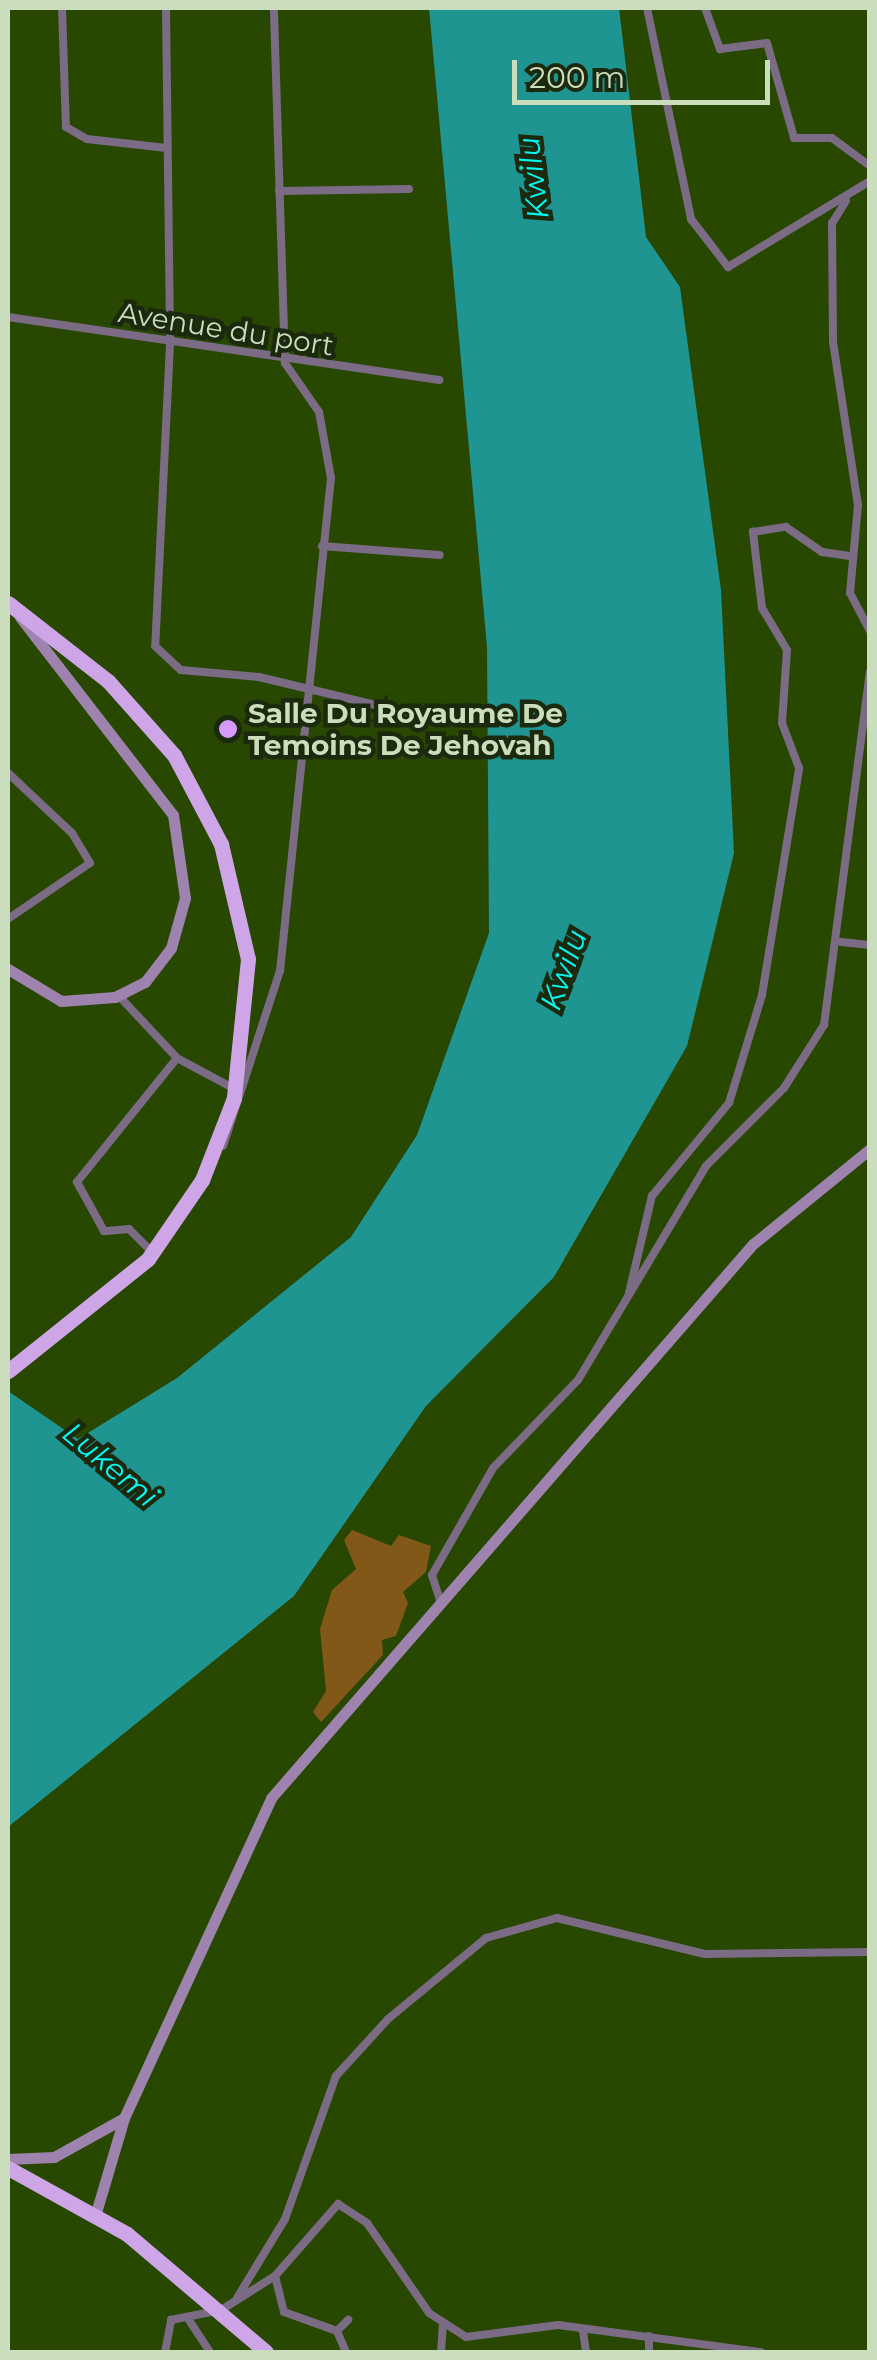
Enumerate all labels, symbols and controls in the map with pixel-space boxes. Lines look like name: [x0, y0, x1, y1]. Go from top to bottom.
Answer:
scale bar: [517, 40, 774, 102]
text: 200 m: [529, 59, 625, 96]
water label: Kwilu: [511, 135, 557, 221]
street label: Avenue du port: [116, 295, 336, 363]
place label: Salle Du Royaume De Temoins De Jehovah: [248, 696, 563, 762]
marker: Salle Du Royaume De Temoins De Jehovah: [217, 718, 239, 740]
water label: Kwilu: [533, 925, 595, 1015]
water label: Lukemi: [55, 1415, 165, 1515]

